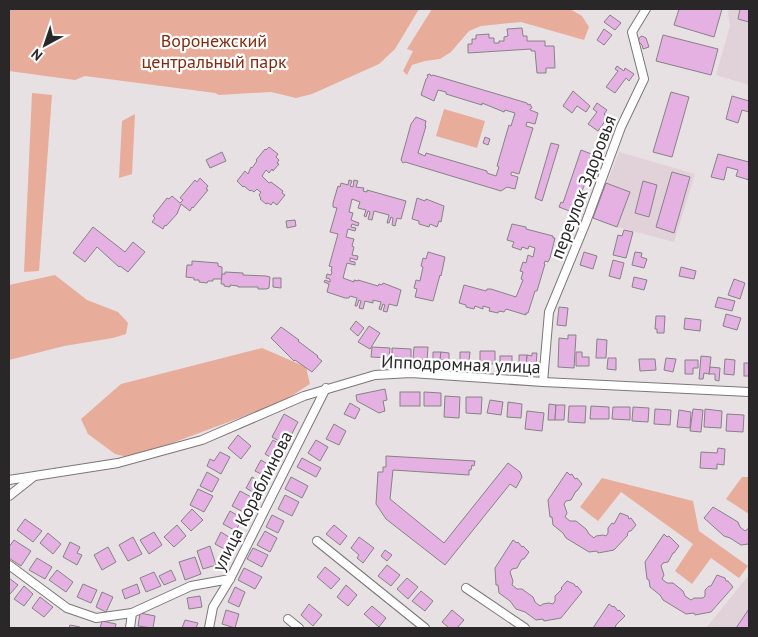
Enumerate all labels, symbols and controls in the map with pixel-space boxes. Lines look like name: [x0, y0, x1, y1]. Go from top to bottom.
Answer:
north arrow: [20, 20, 70, 70]
park label: Воронежский центральный парк: [141, 29, 287, 73]
text: N: [27, 45, 46, 65]
street label: переулок Здоровья: [545, 112, 621, 262]
street label: Ипподромная улица: [381, 350, 541, 378]
street label: улица Кораблинова: [207, 427, 297, 575]

